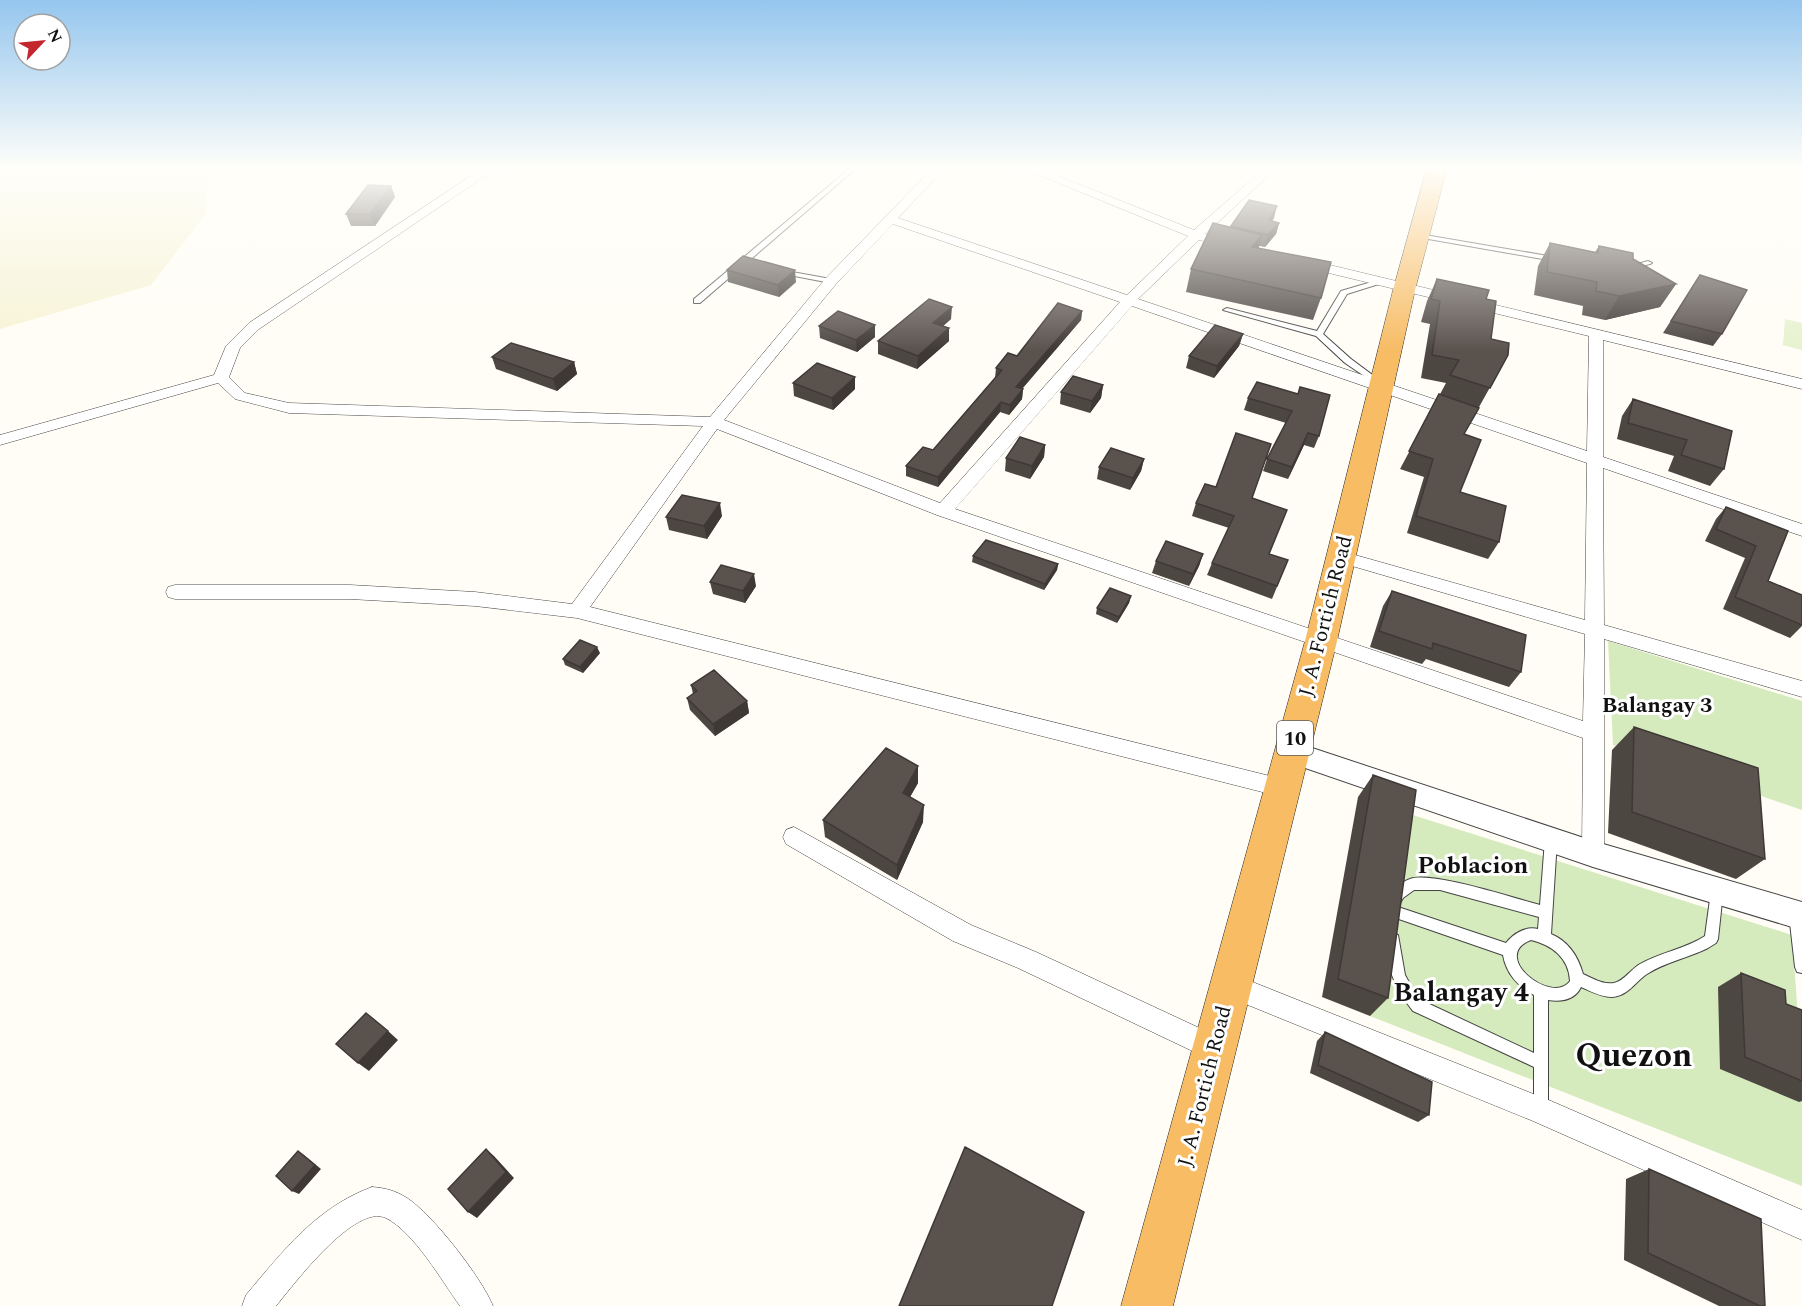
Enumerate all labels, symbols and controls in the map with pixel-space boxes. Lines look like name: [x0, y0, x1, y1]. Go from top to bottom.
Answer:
north arrow: [12, 12, 72, 72]
text: N: [41, 25, 68, 47]
street label: J. A. Fortich Road: [1290, 532, 1361, 700]
district label: Balangay 3: [1602, 689, 1712, 722]
road number: 10: [1277, 721, 1313, 755]
district label: Poblacion: [1418, 848, 1529, 884]
district label: Balangay 4: [1393, 972, 1529, 1014]
street label: J. A. Fortich Road: [1169, 1002, 1240, 1170]
district label: Quezon: [1576, 1031, 1692, 1081]

